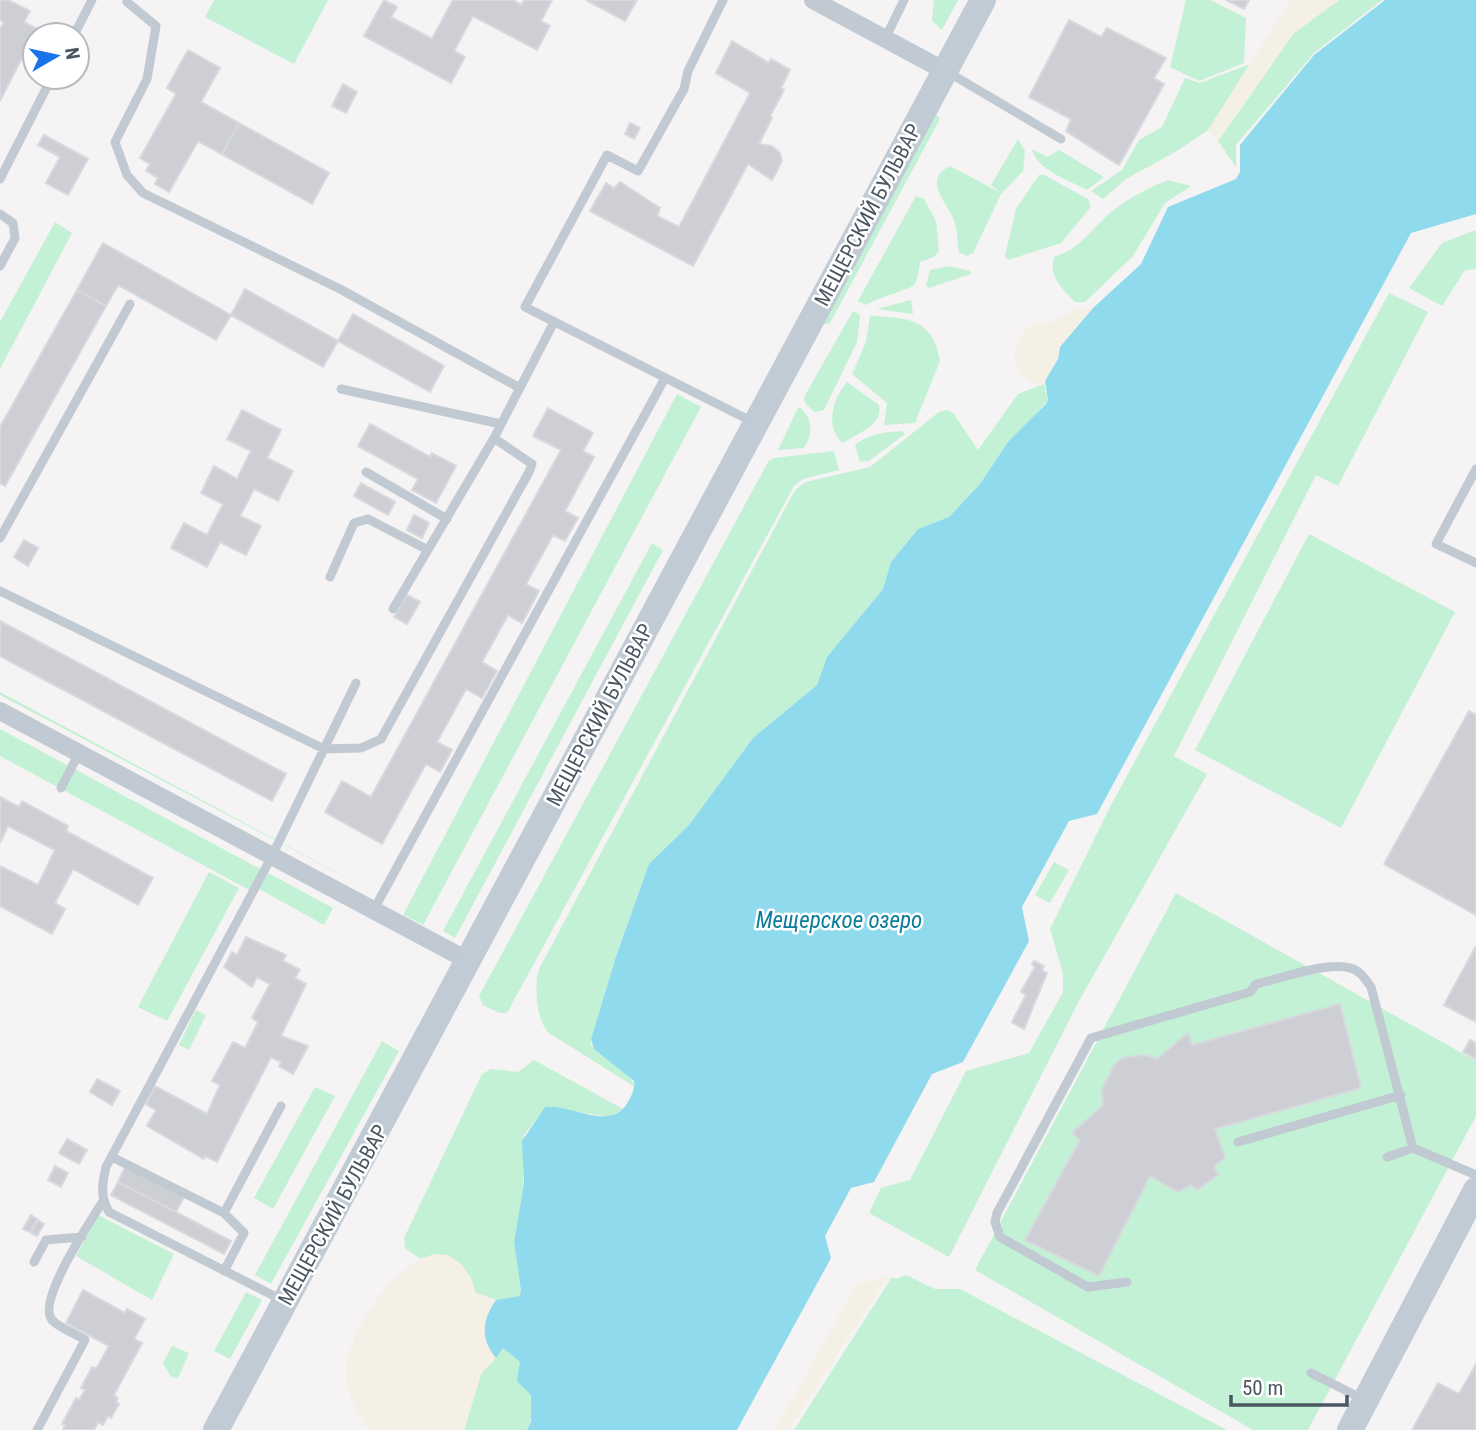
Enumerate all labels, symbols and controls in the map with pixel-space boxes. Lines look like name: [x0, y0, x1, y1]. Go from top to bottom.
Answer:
north arrow: [21, 21, 91, 91]
text: N: [60, 46, 85, 61]
street label: МЕЩЕРСКИЙ БУЛЬВАР: [810, 120, 926, 310]
street label: МЕЩЕРСКИЙ БУЛЬВАР: [542, 620, 658, 810]
water label: Мещерское озеро: [756, 907, 922, 934]
street label: МЕЩЕРСКИЙ БУЛЬВАР: [273, 1121, 393, 1309]
scale bar: [1231, 1364, 1346, 1408]
text: 50 m: [1242, 1376, 1283, 1400]

